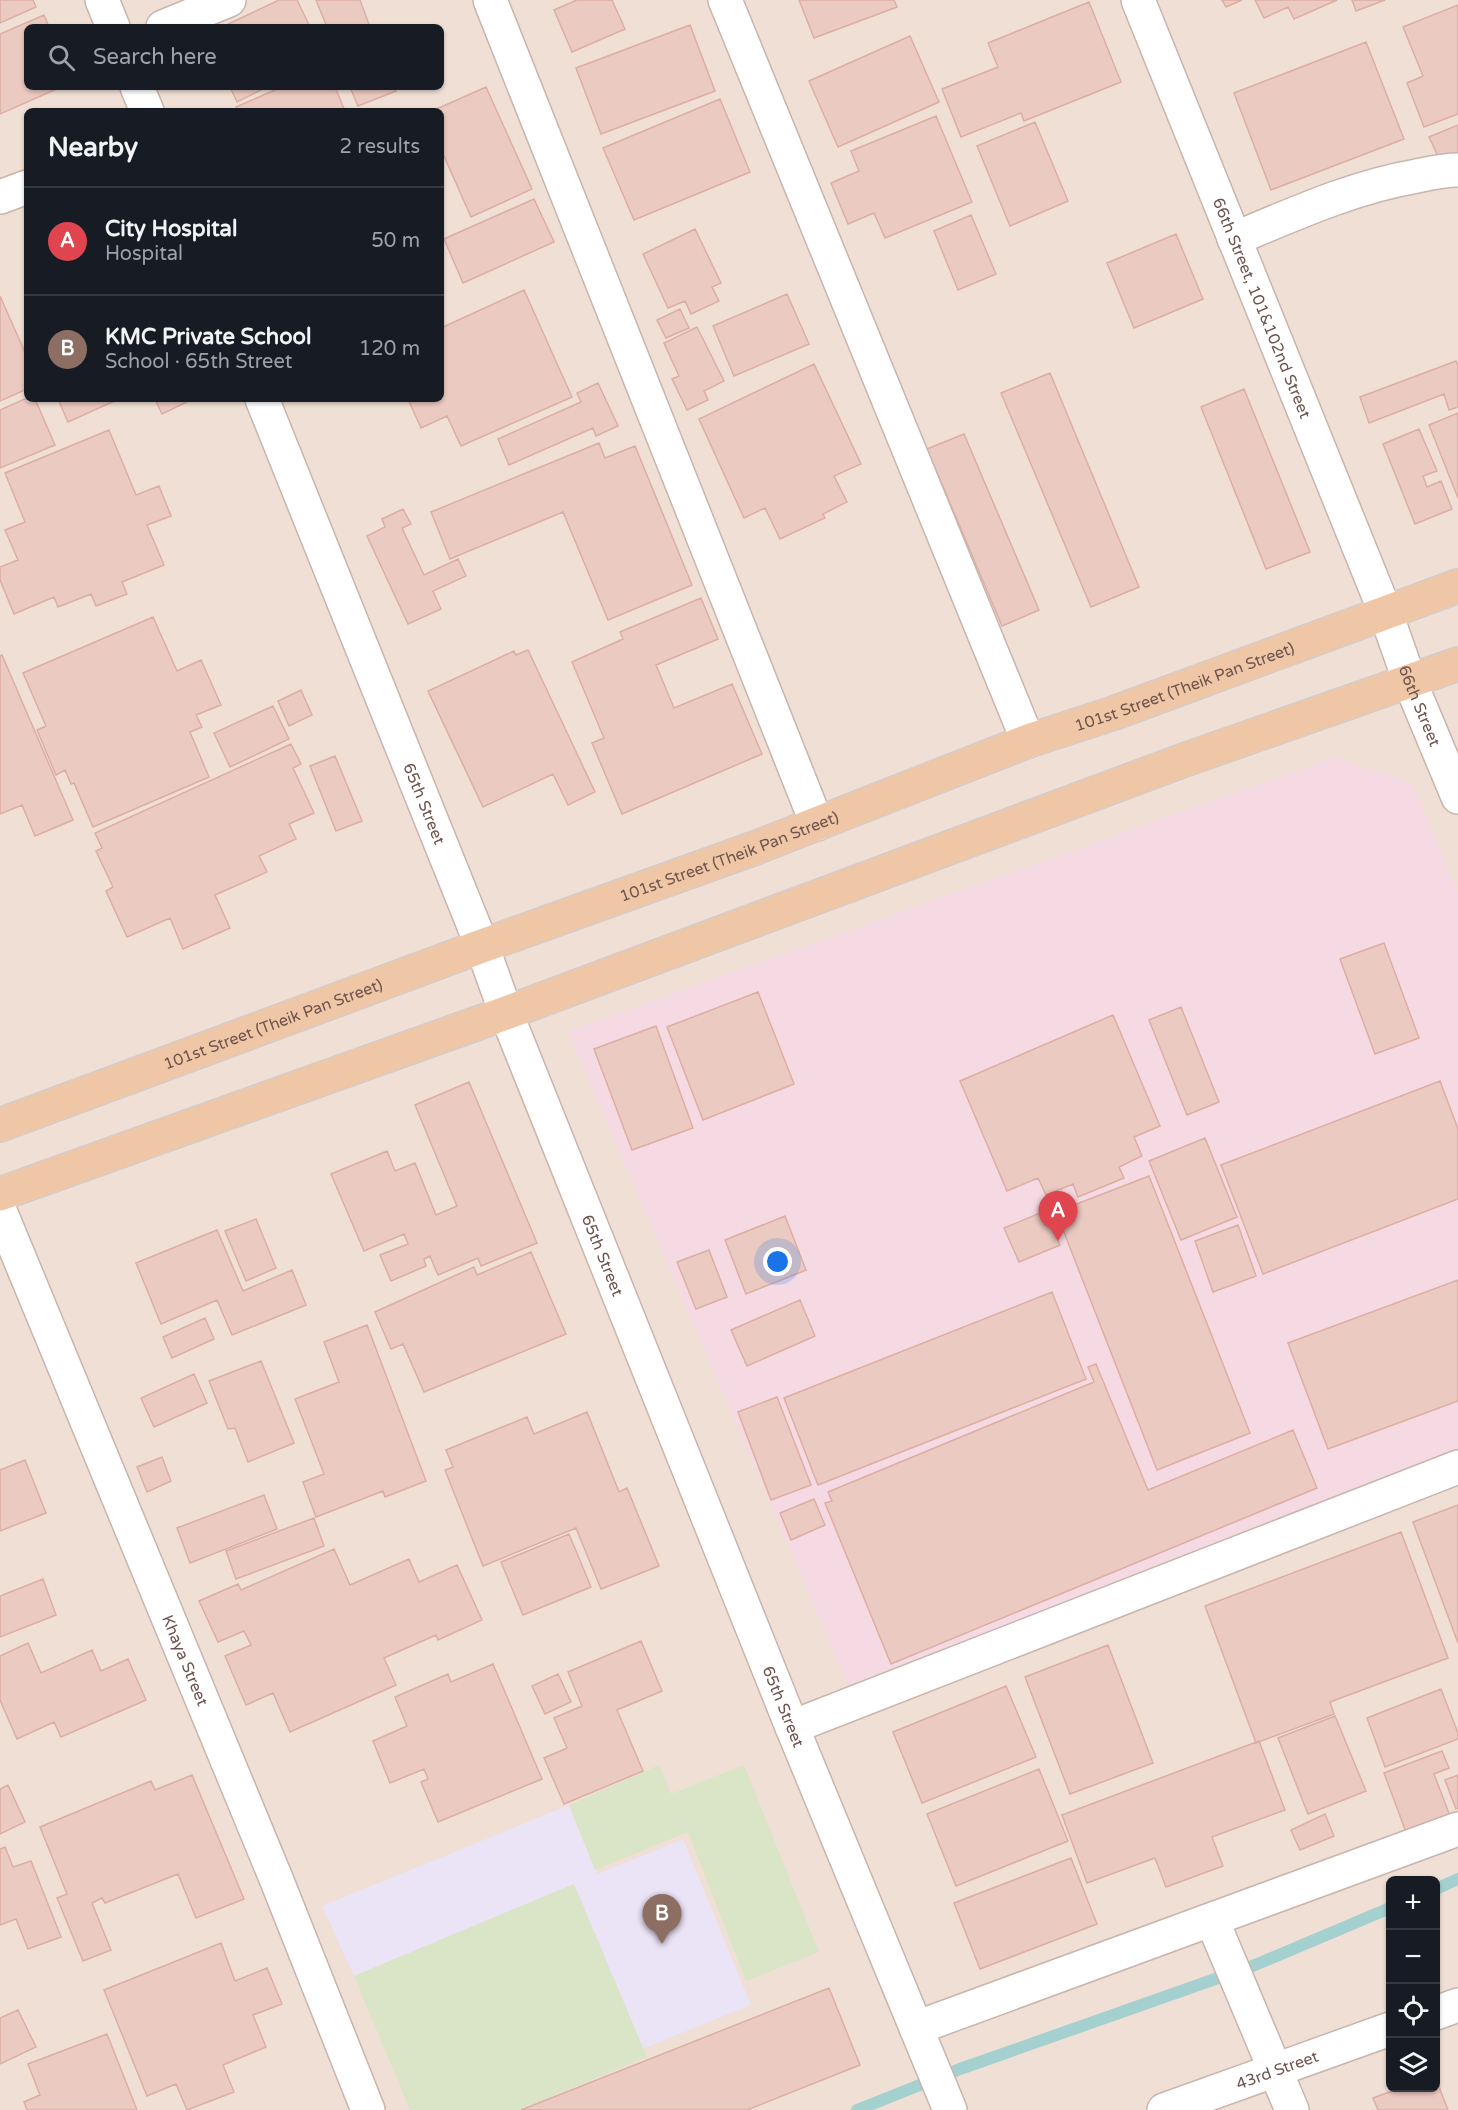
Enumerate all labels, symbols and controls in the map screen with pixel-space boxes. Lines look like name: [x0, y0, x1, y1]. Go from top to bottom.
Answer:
search box: [24, 24, 444, 90]
icon: search: [45, 41, 78, 74]
text: Search here: [93, 44, 217, 70]
text: Nearby: [48, 132, 138, 163]
text: 2 results: [340, 135, 420, 159]
street label: 66th Street, 101&102nd Street: [1208, 195, 1315, 421]
text: City Hospital: [105, 216, 237, 242]
text: A: [60, 229, 75, 253]
text: 50 m: [371, 229, 420, 253]
text: Hospital: [105, 242, 183, 266]
text: KMC Private School: [105, 324, 311, 350]
text: B: [61, 337, 74, 361]
text: 120 m: [359, 337, 420, 361]
text: School · 65th Street: [105, 350, 292, 374]
street label: 101st Street (Theik Pan Street): [1072, 638, 1297, 736]
street label: 66th Street: [1394, 663, 1445, 750]
street label: 65th Street: [398, 760, 449, 847]
street label: 101st Street (Theik Pan Street): [617, 807, 842, 907]
street label: 101st Street (Theik Pan Street): [161, 975, 386, 1074]
pin: A: [1038, 1192, 1078, 1241]
street label: 65th Street: [577, 1212, 627, 1299]
your location: [763, 1247, 792, 1276]
street label: Khaya Street: [157, 1612, 212, 1709]
street label: 65th Street: [758, 1663, 808, 1750]
map controls: [1386, 1876, 1440, 2092]
button: +: [1386, 1876, 1440, 1930]
pin: B: [642, 1894, 682, 1944]
button: −: [1386, 1930, 1440, 1984]
button: locate: [1386, 1984, 1440, 2038]
button: layers: [1386, 2038, 1440, 2092]
street label: 43rd Street: [1233, 2047, 1321, 2094]

